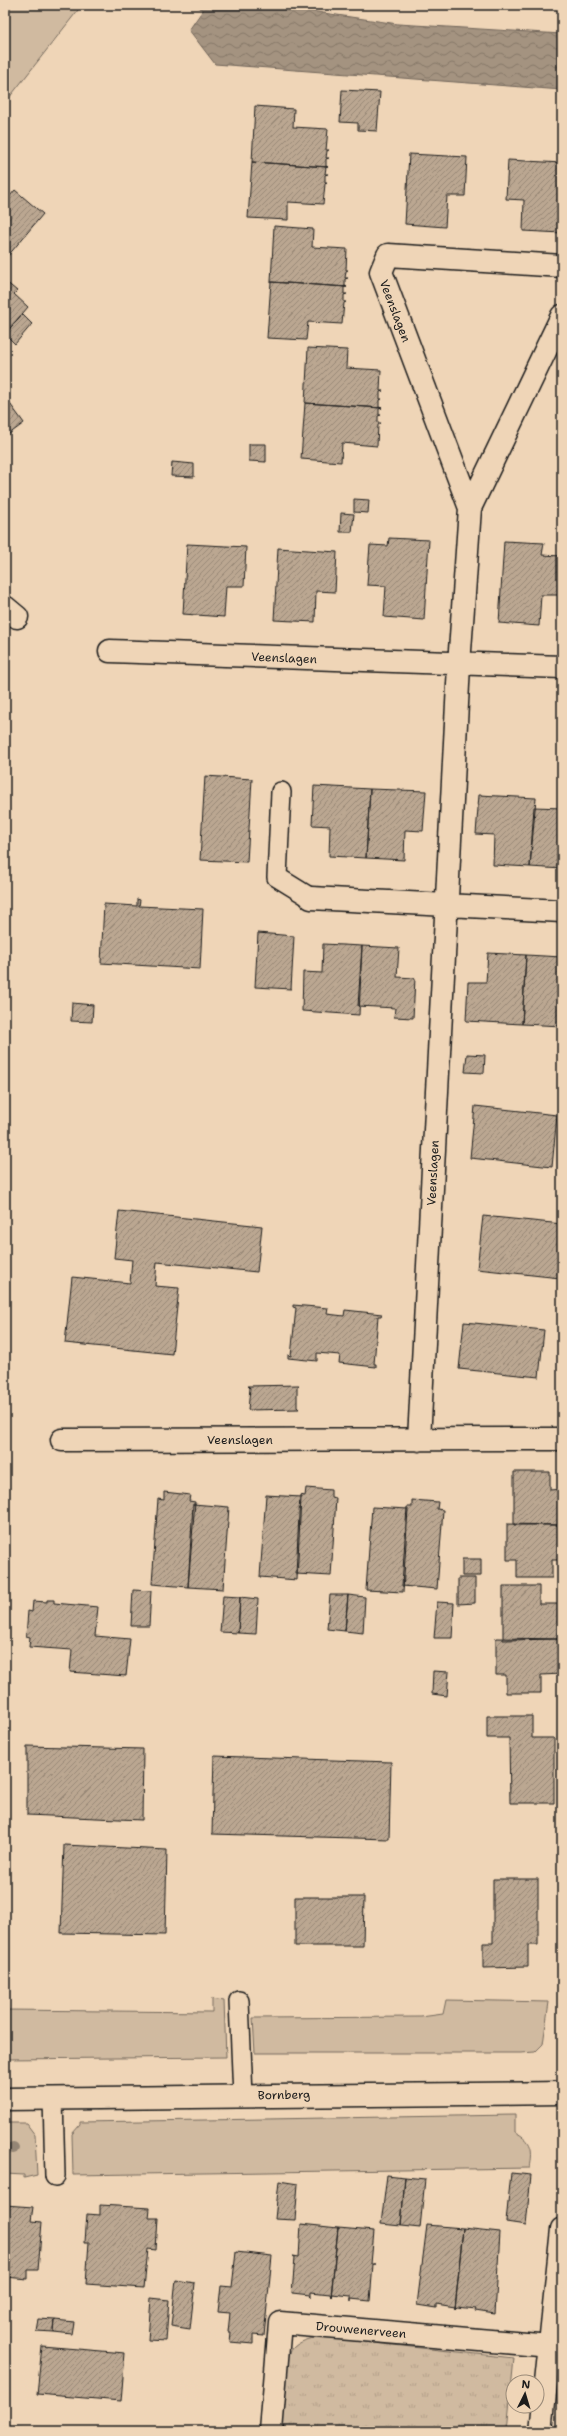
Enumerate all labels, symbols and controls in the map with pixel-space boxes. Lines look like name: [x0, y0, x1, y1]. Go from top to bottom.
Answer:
street label: Veenslagen: [376, 277, 414, 345]
street label: Veenslagen: [251, 649, 317, 667]
street label: Veenslagen: [423, 1140, 443, 1206]
street label: Veenslagen: [207, 1432, 273, 1448]
street label: Bornberg: [257, 2087, 311, 2103]
street label: Drouwenerveen: [315, 2318, 407, 2342]
north arrow: [505, 2374, 545, 2414]
text: N: [521, 2377, 531, 2392]

